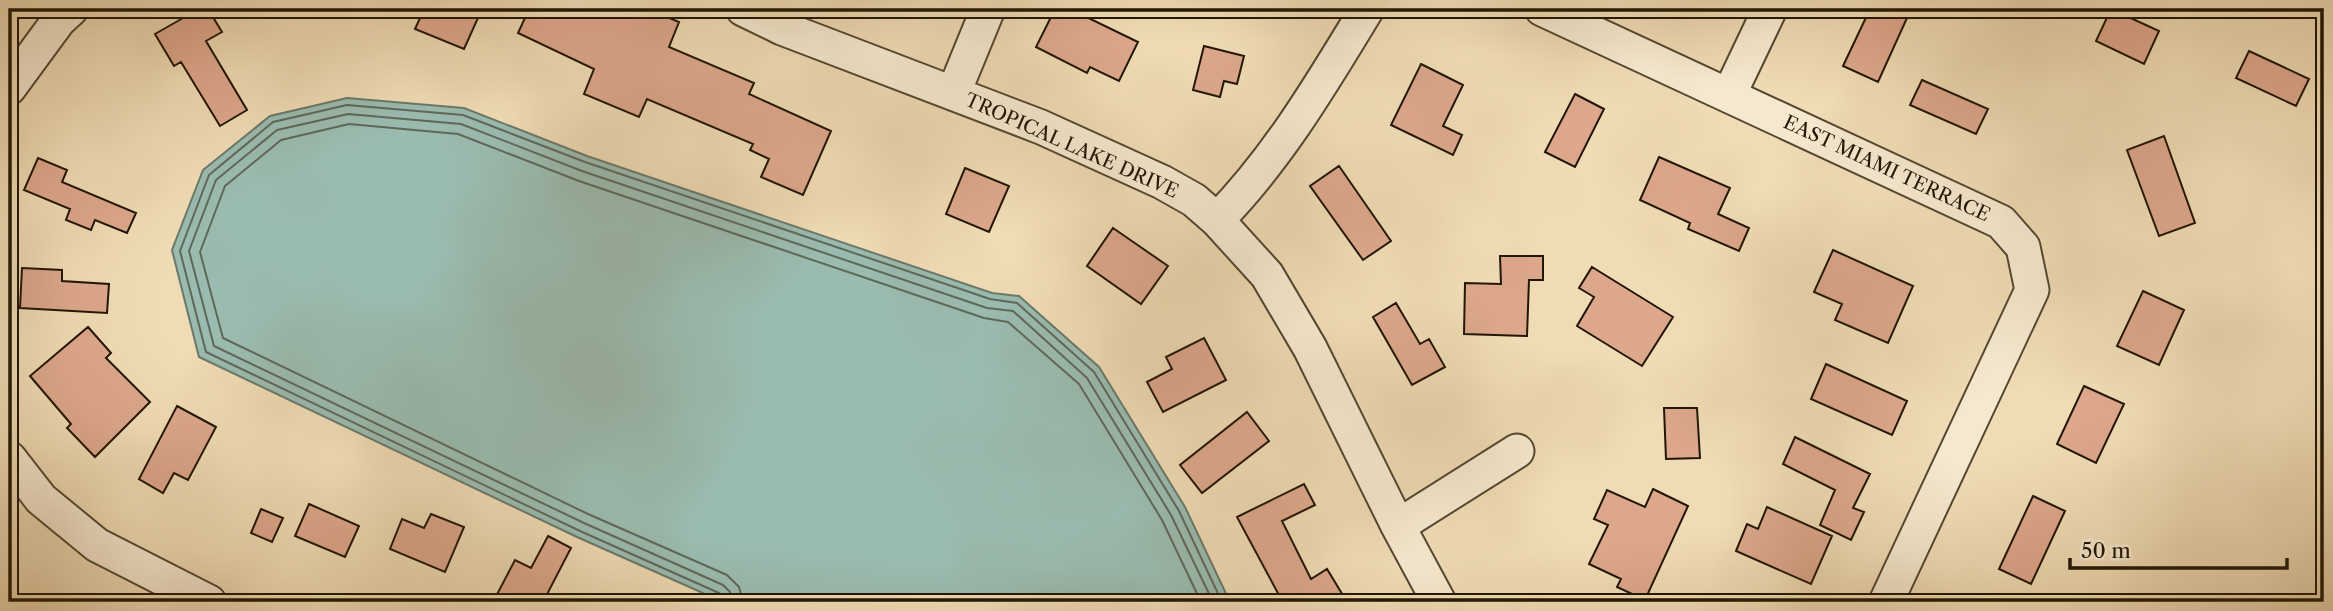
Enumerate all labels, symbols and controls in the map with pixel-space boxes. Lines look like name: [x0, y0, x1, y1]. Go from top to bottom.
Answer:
street label: TROPICAL LAKE DRIVE: [962, 88, 1182, 203]
street label: EAST MIAMI TERRACE: [1780, 110, 1994, 226]
scale bar: [2070, 527, 2288, 571]
text: 50 m: [2081, 538, 2131, 563]

